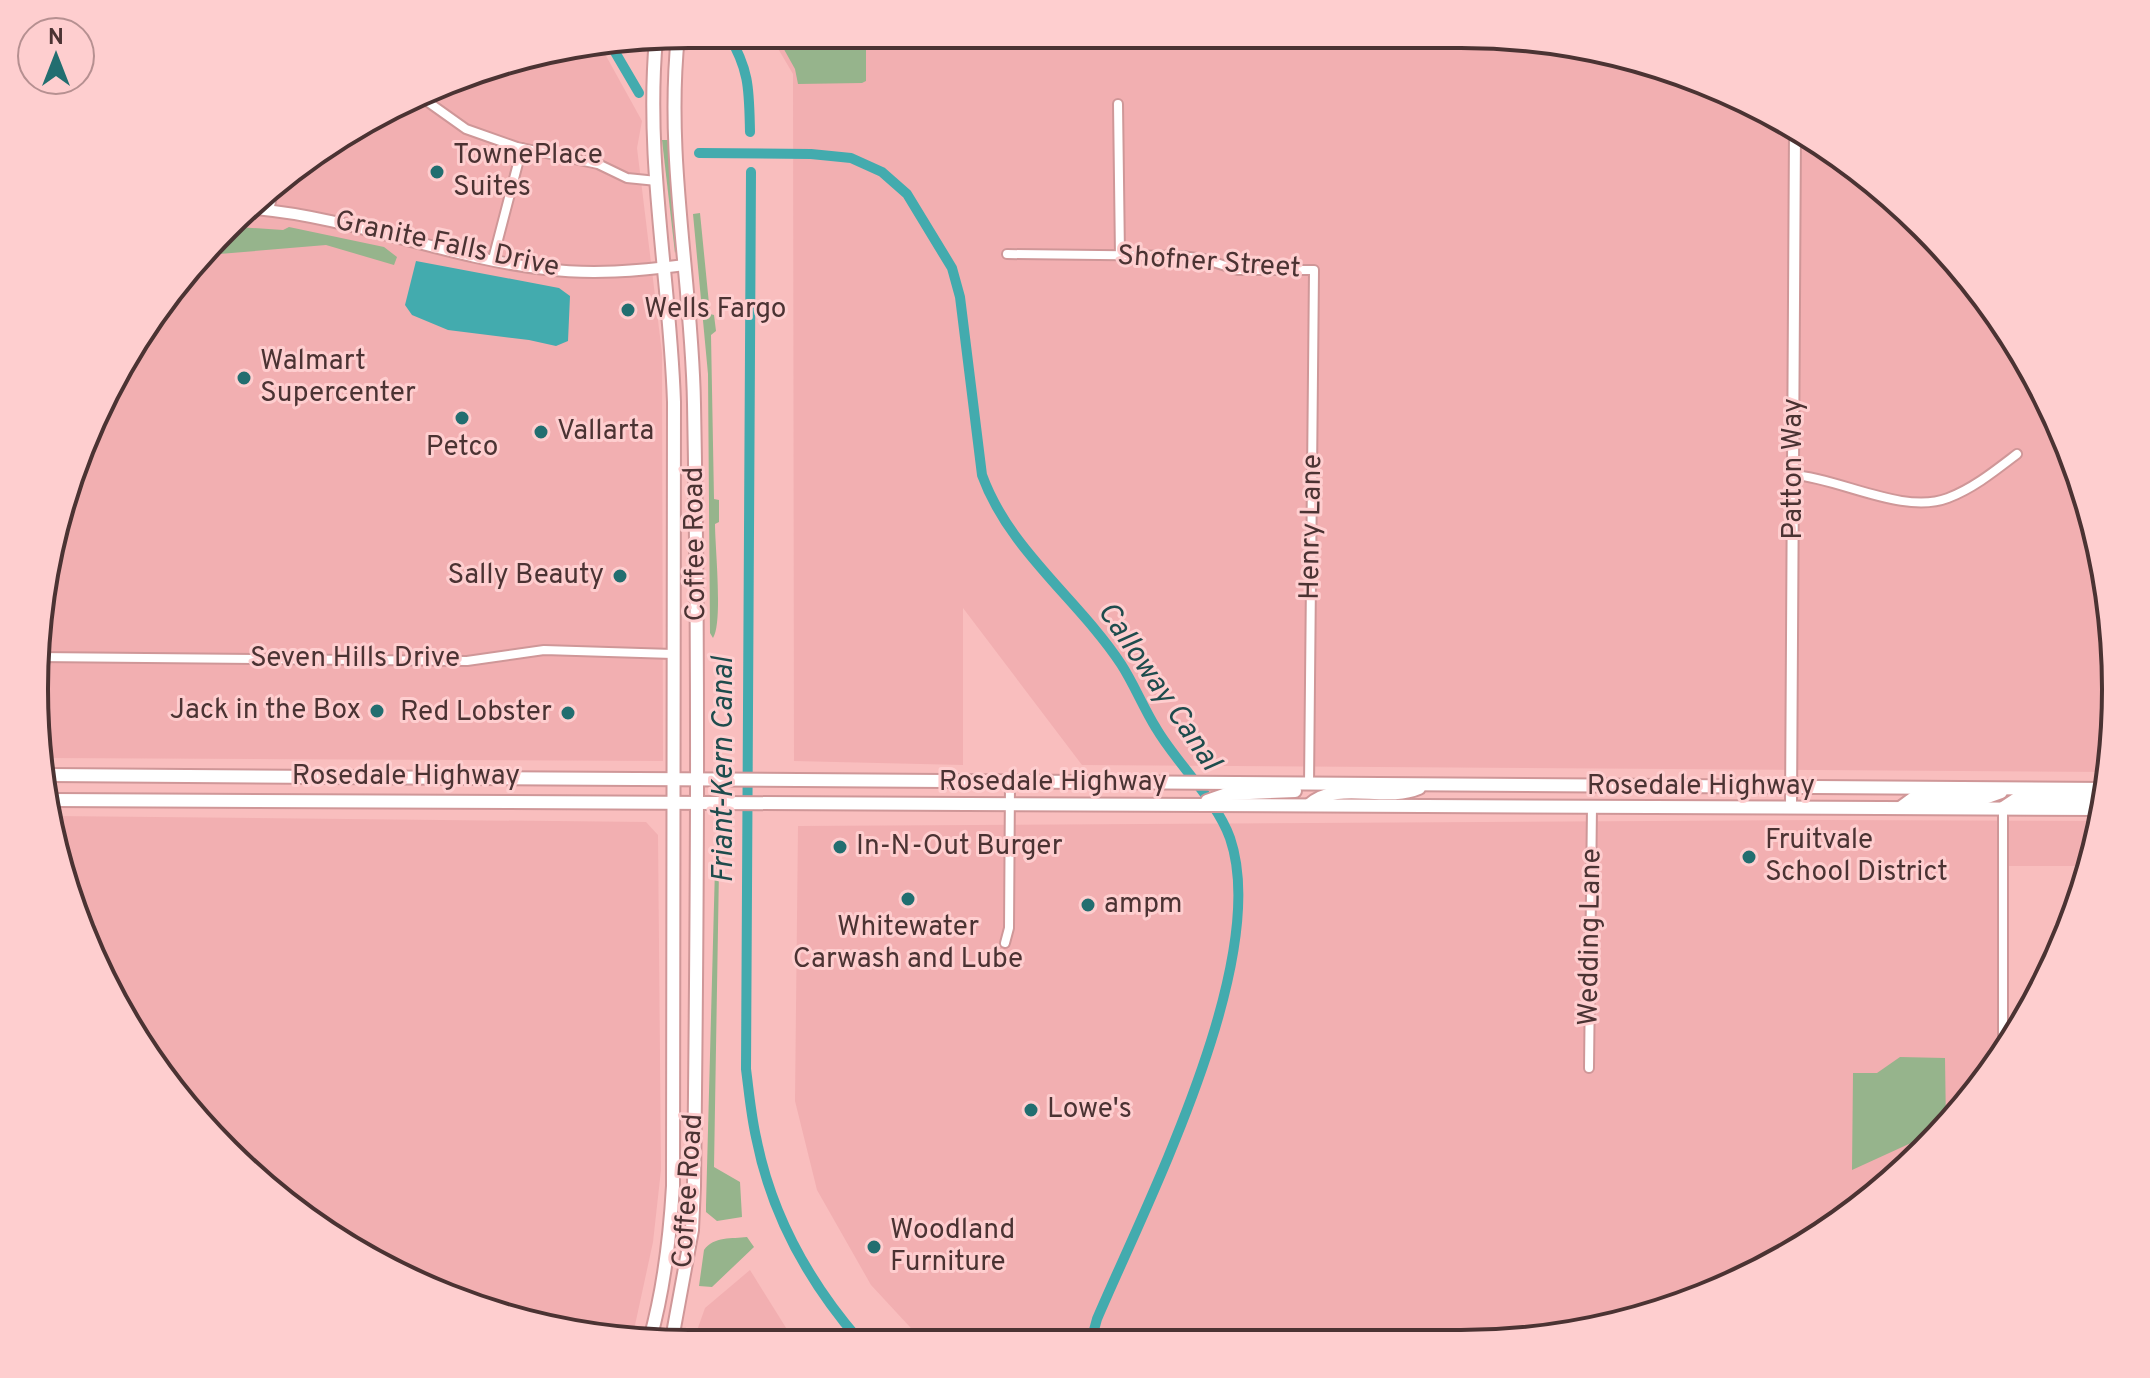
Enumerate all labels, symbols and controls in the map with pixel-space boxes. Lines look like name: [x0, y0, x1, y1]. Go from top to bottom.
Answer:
north arrow: [16, 16, 96, 96]
text: N: [48, 25, 64, 52]
place label: TownePlace Suites: [453, 138, 603, 206]
marker: TownePlace Suites: [428, 163, 446, 181]
street label: Granite Falls Drive: [332, 204, 562, 286]
street label: Shofner Street: [1116, 239, 1302, 287]
place label: Wells Fargo: [644, 292, 786, 328]
marker: Wells Fargo: [619, 301, 637, 319]
place label: Walmart Supercenter: [260, 344, 416, 412]
marker: Walmart Supercenter: [235, 369, 253, 387]
street label: Patton Way: [1776, 398, 1812, 540]
marker: Petco: [453, 409, 471, 427]
place label: Vallarta: [557, 414, 654, 450]
marker: Vallarta: [532, 423, 550, 441]
place label: Petco: [426, 430, 498, 466]
street label: Henry Lane: [1293, 454, 1331, 600]
street label: Coffee Road: [677, 466, 715, 622]
place label: Sally Beauty: [448, 558, 604, 594]
marker: Sally Beauty: [611, 567, 629, 585]
water label: Calloway Canal: [1088, 595, 1229, 780]
street label: Seven Hills Drive: [250, 641, 460, 677]
water label: Friant-Kern Canal: [706, 655, 743, 883]
place label: Jack in the Box: [170, 693, 361, 729]
place label: Red Lobster: [400, 695, 552, 731]
marker: Jack in the Box: [368, 702, 386, 720]
marker: Red Lobster: [559, 704, 577, 722]
street label: Rosedale Highway: [292, 759, 520, 795]
street label: Rosedale Highway: [939, 765, 1167, 801]
street label: Rosedale Highway: [1587, 769, 1815, 805]
place label: Fruitvale School District: [1765, 823, 1948, 891]
place label: In-N-Out Burger: [856, 829, 1063, 865]
marker: In-N-Out Burger: [831, 838, 849, 856]
street label: Wedding Lane: [1571, 848, 1611, 1026]
marker: Fruitvale School District: [1740, 848, 1758, 866]
place label: ampm: [1104, 887, 1183, 923]
marker: Whitewater Carwash and Lube: [899, 890, 917, 908]
marker: ampm: [1079, 896, 1097, 914]
place label: Whitewater Carwash and Lube: [793, 910, 1023, 978]
place label: Lowe's: [1047, 1092, 1132, 1128]
marker: Lowe's: [1022, 1101, 1040, 1119]
street label: Coffee Road: [666, 1113, 712, 1269]
place label: Woodland Furniture: [890, 1213, 1015, 1281]
marker: Woodland Furniture: [865, 1238, 883, 1256]

